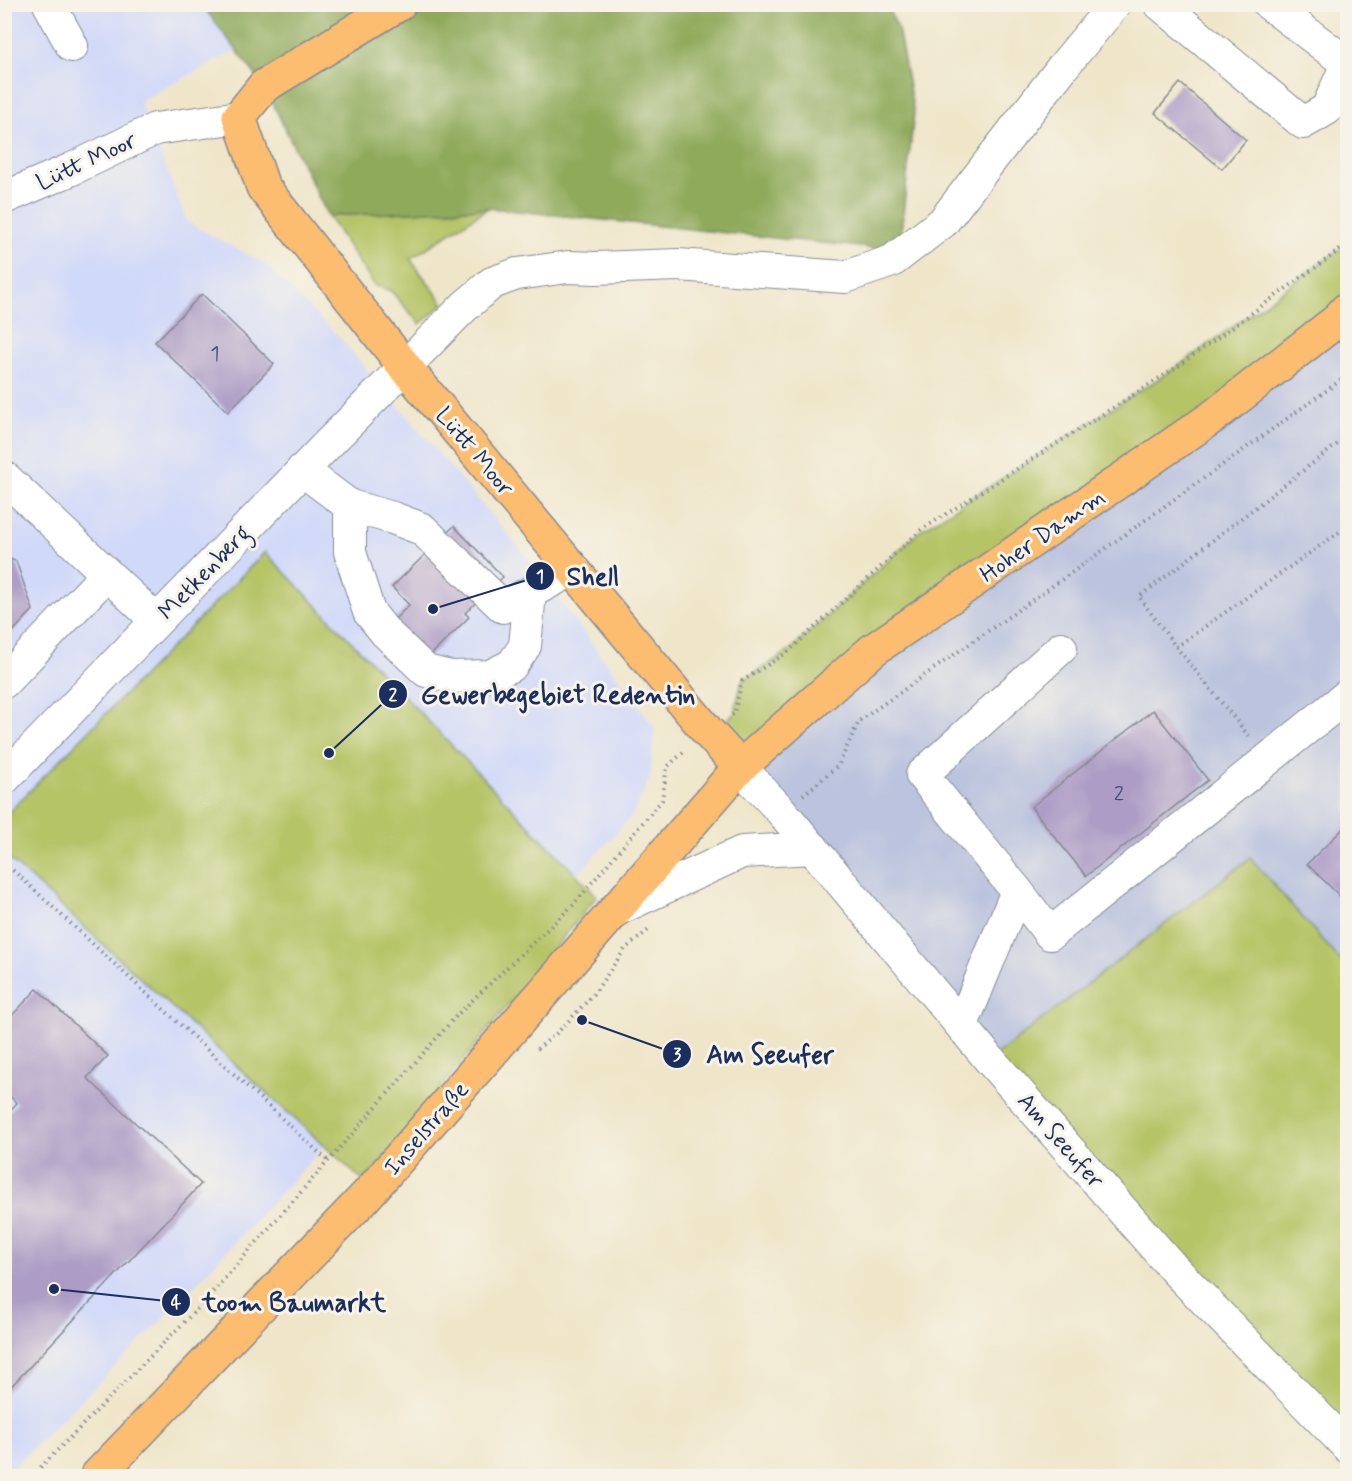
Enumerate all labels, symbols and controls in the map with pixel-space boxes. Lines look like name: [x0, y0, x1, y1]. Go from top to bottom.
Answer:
street label: Lütt Moor: [32, 126, 142, 199]
house number: 1: [210, 340, 220, 368]
street label: Lütt Moor: [428, 401, 520, 503]
street label: Hoher Damm: [974, 482, 1111, 591]
street label: Metkenberg: [152, 519, 260, 629]
callout: Shell: [525, 554, 631, 598]
text: Shell: [567, 561, 619, 595]
text: 1: [536, 565, 544, 589]
callout: Gewerbegebiet Redentin: [378, 672, 707, 716]
text: Gewerbegebiet Redentin: [421, 679, 695, 714]
text: 2: [389, 683, 398, 707]
house number: 2: [1114, 780, 1124, 808]
callout: Am Seeufer: [662, 1032, 849, 1076]
text: Am Seeufer: [706, 1039, 835, 1073]
text: 3: [673, 1043, 682, 1067]
street label: Inselstraße: [378, 1075, 477, 1183]
street label: Am Seeufer: [1010, 1086, 1110, 1196]
callout: toom Baumarkt: [161, 1280, 397, 1324]
text: toom Baumarkt: [201, 1287, 387, 1321]
text: 4: [171, 1291, 182, 1315]

